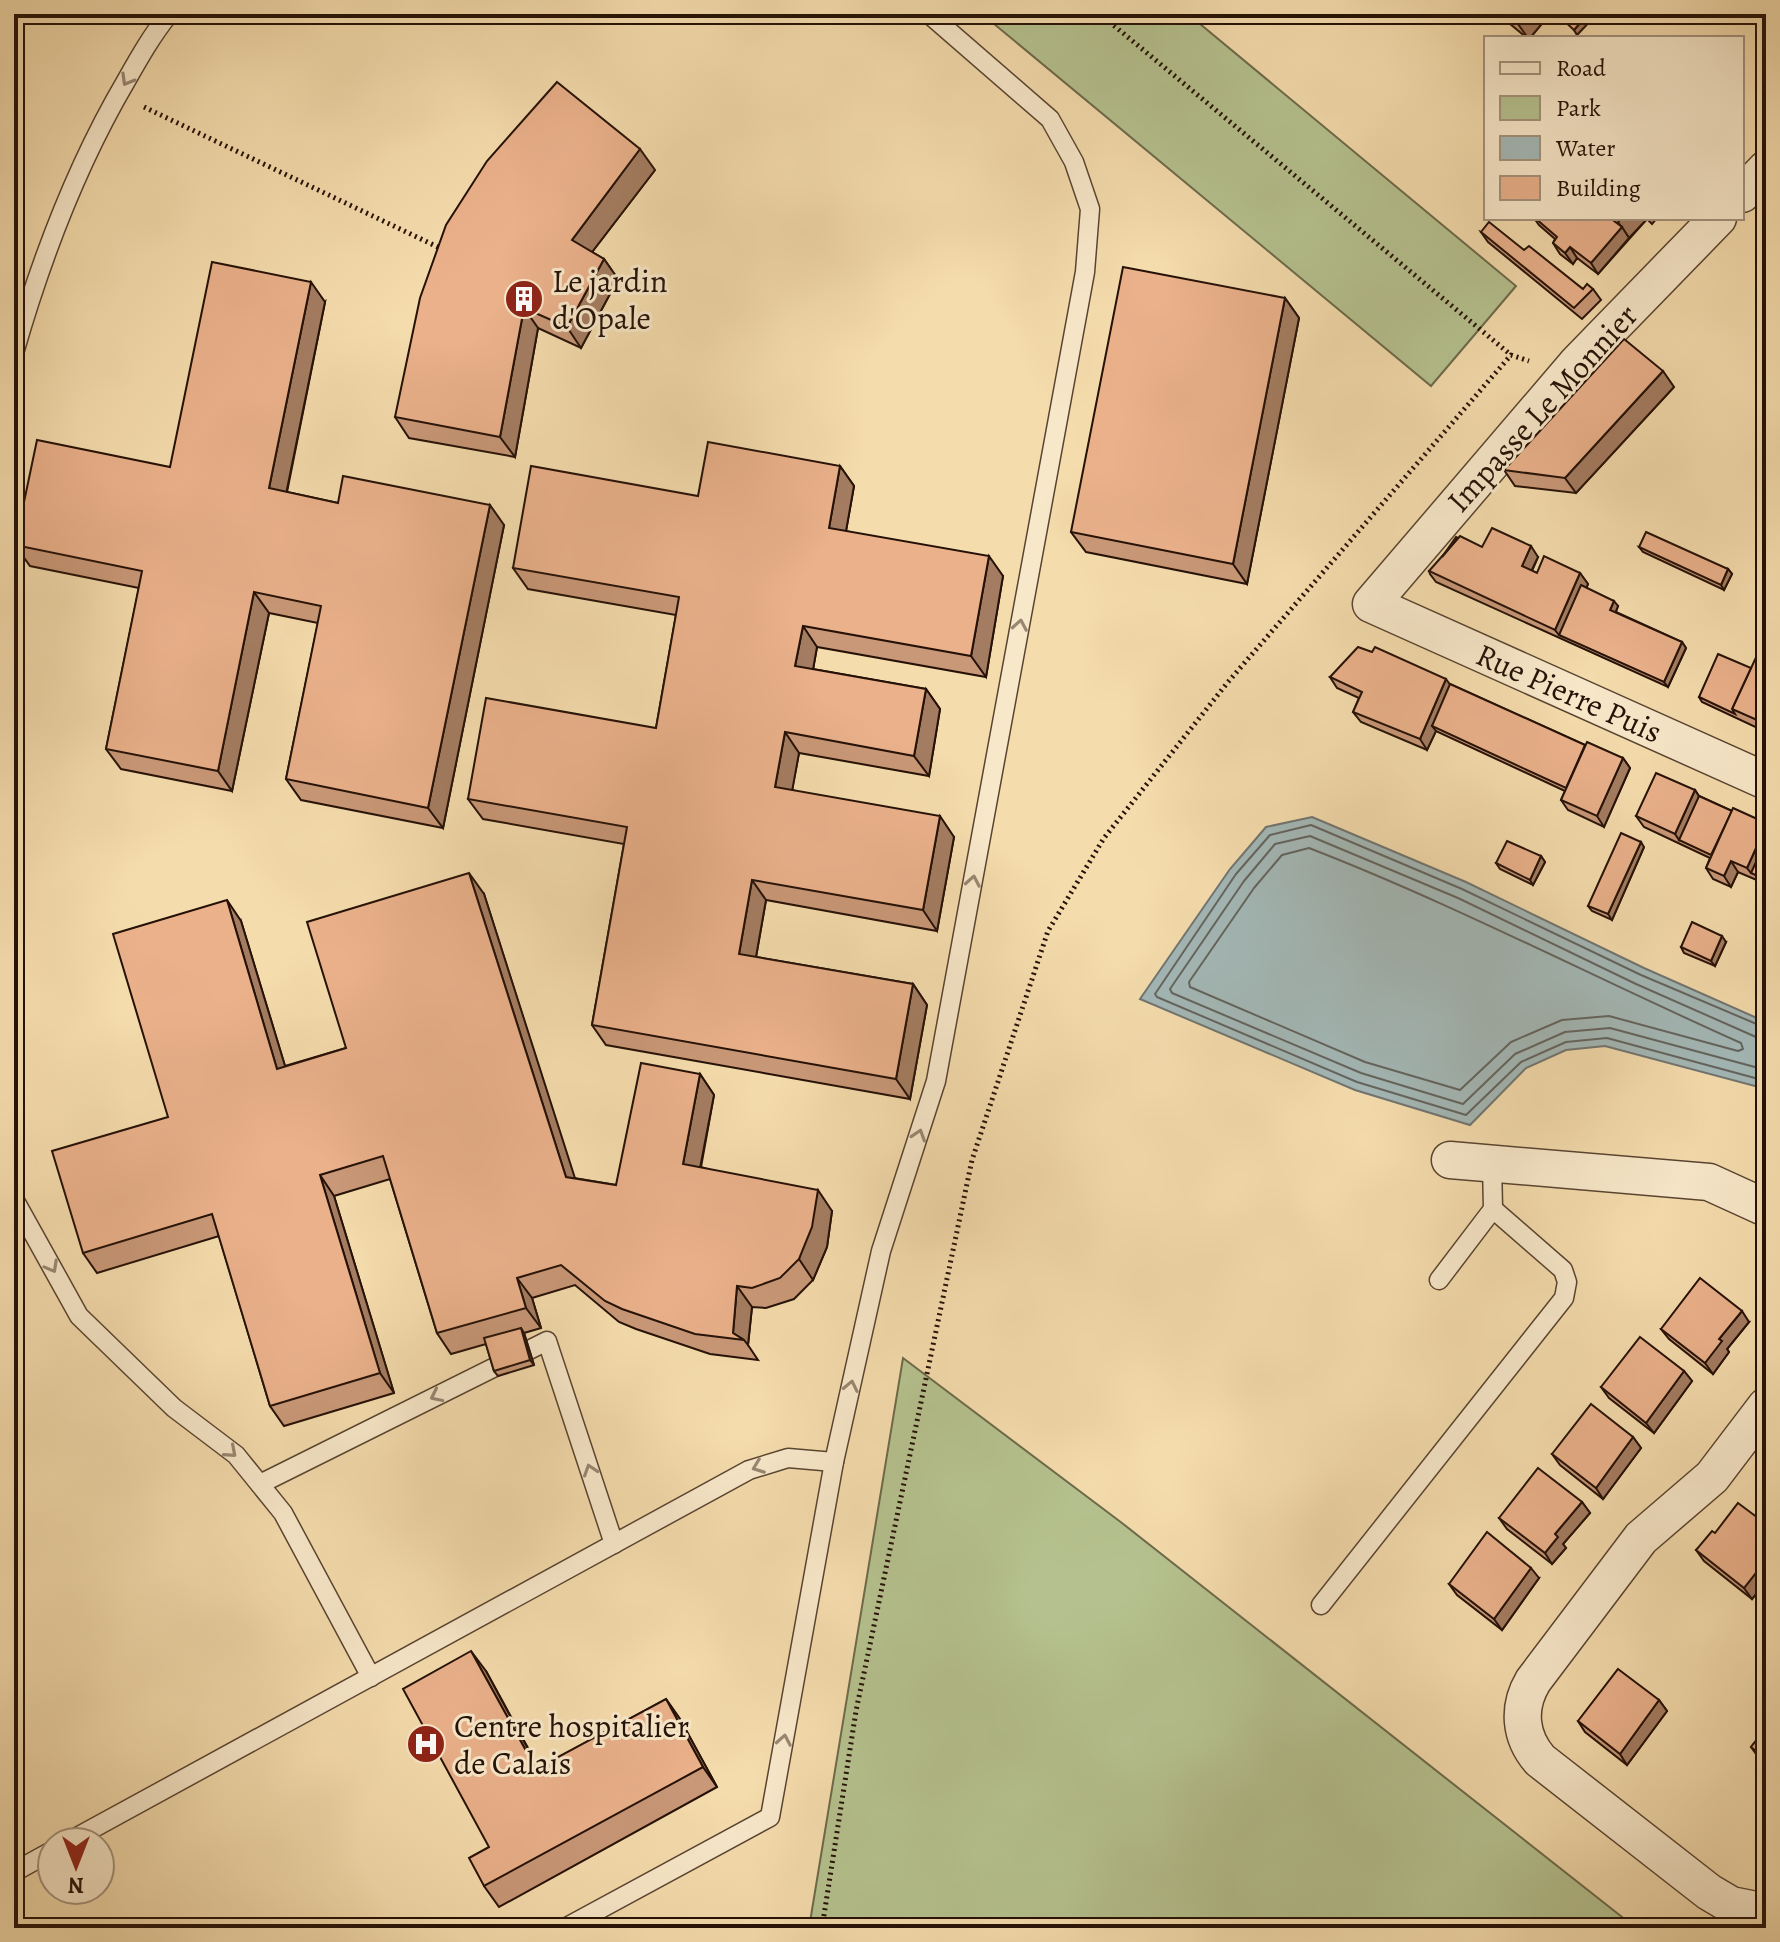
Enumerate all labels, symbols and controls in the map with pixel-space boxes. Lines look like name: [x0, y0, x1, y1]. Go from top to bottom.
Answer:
legend: [1484, 36, 1744, 220]
text: Road: [1556, 52, 1606, 84]
one-way arrow: [121, 71, 137, 86]
text: Park: [1556, 92, 1601, 124]
text: Water: [1555, 132, 1616, 164]
text: Building: [1556, 172, 1641, 204]
place label: Le jardin d'Opale: [552, 259, 668, 340]
building icon: Le jardin d'Opale: [503, 278, 545, 320]
street label: Impasse Le Monnier: [1437, 294, 1647, 522]
one-way arrow: [1011, 619, 1028, 632]
street label: Rue Pierre Puis: [1469, 632, 1669, 754]
one-way arrow: [964, 874, 981, 888]
one-way arrow: [909, 1129, 925, 1143]
one-way arrow: [42, 1259, 58, 1273]
one-way arrow: [842, 1379, 859, 1393]
one-way arrow: [430, 1386, 445, 1402]
one-way arrow: [221, 1442, 236, 1457]
one-way arrow: [752, 1457, 766, 1474]
one-way arrow: [583, 1464, 599, 1478]
place label: Centre hospitalier de Calais: [454, 1704, 689, 1785]
hospital icon: Centre hospitalier de Calais: [405, 1723, 447, 1765]
one-way arrow: [775, 1733, 792, 1747]
north arrow: [36, 1826, 116, 1906]
text: N: [68, 1870, 84, 1900]

